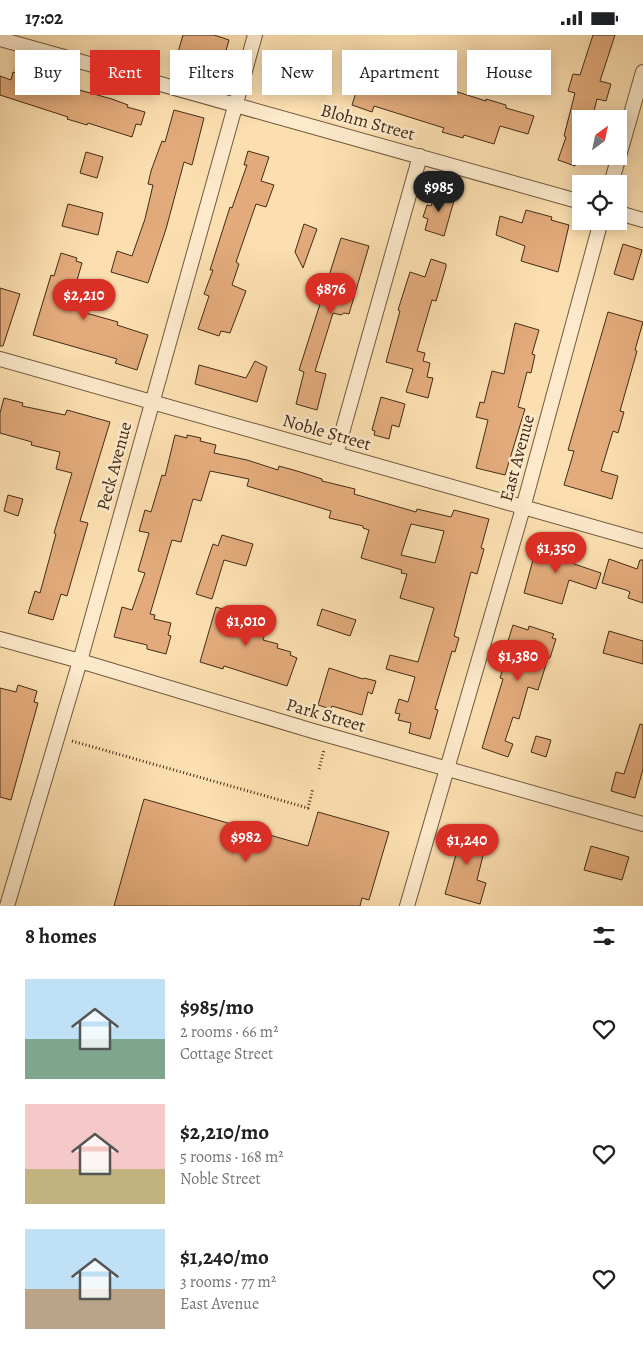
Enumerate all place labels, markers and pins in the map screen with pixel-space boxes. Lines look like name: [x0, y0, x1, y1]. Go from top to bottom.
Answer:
pin: $985: [409, 171, 469, 213]
pin: $876: [301, 273, 361, 315]
pin: $2,210: [43, 279, 125, 321]
pin: $1,350: [515, 531, 597, 574]
pin: $1,010: [205, 605, 287, 647]
pin: $1,380: [477, 639, 559, 682]
pin: $982: [216, 821, 276, 863]
pin: $1,240: [426, 823, 508, 866]

